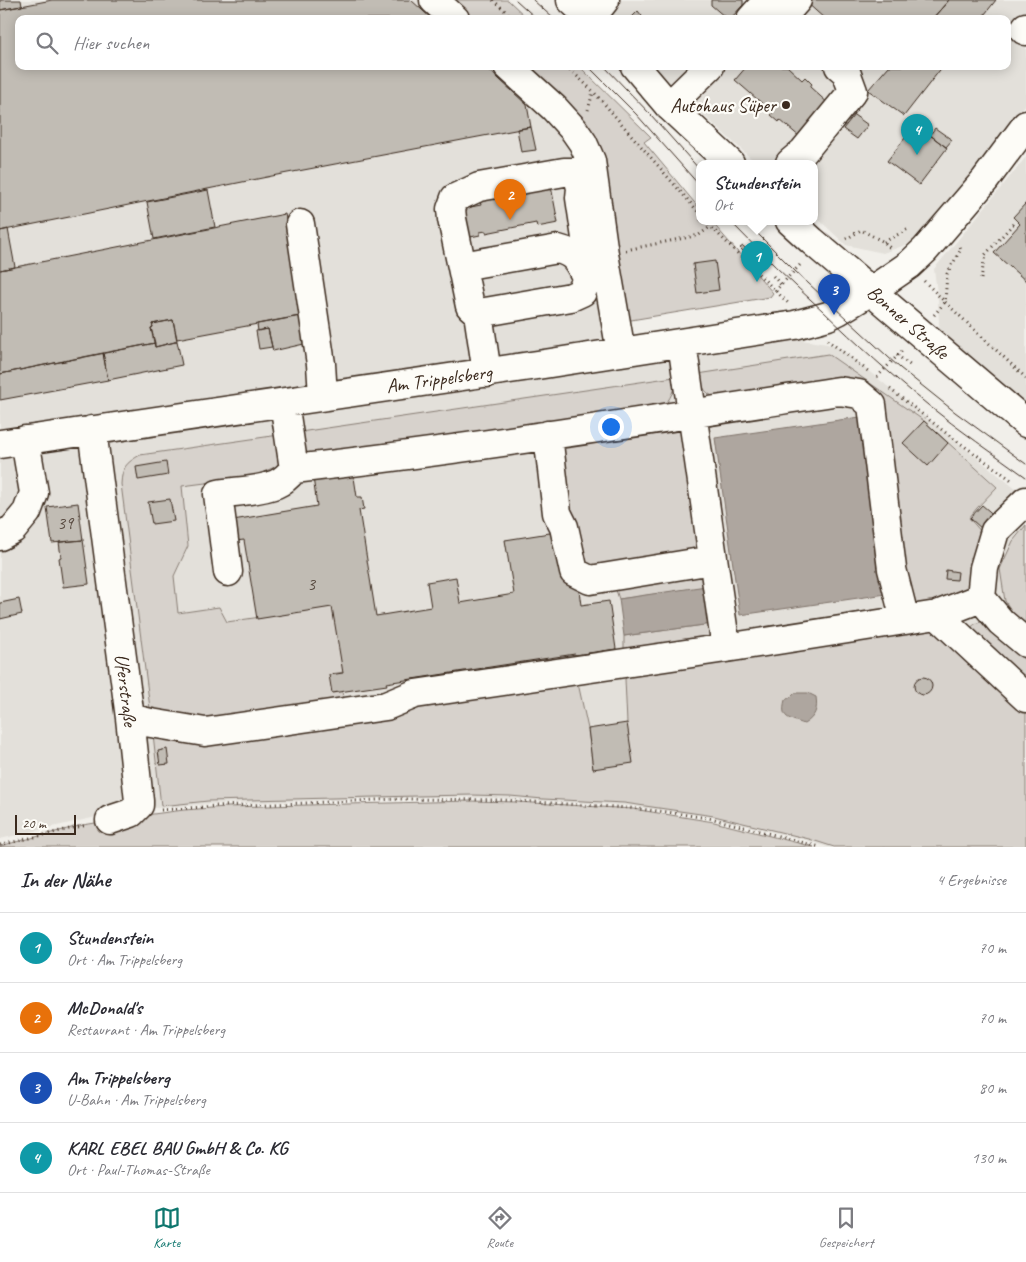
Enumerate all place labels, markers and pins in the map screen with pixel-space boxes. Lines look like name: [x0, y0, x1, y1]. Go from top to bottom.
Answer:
place label: Autohaus Süper: [670, 93, 778, 118]
marker: Autohaus Süper: [780, 99, 792, 111]
pin: 4: [901, 114, 933, 155]
pin: 2: [494, 179, 526, 220]
pin: 1: [741, 241, 773, 282]
pin: 3: [818, 274, 850, 315]

